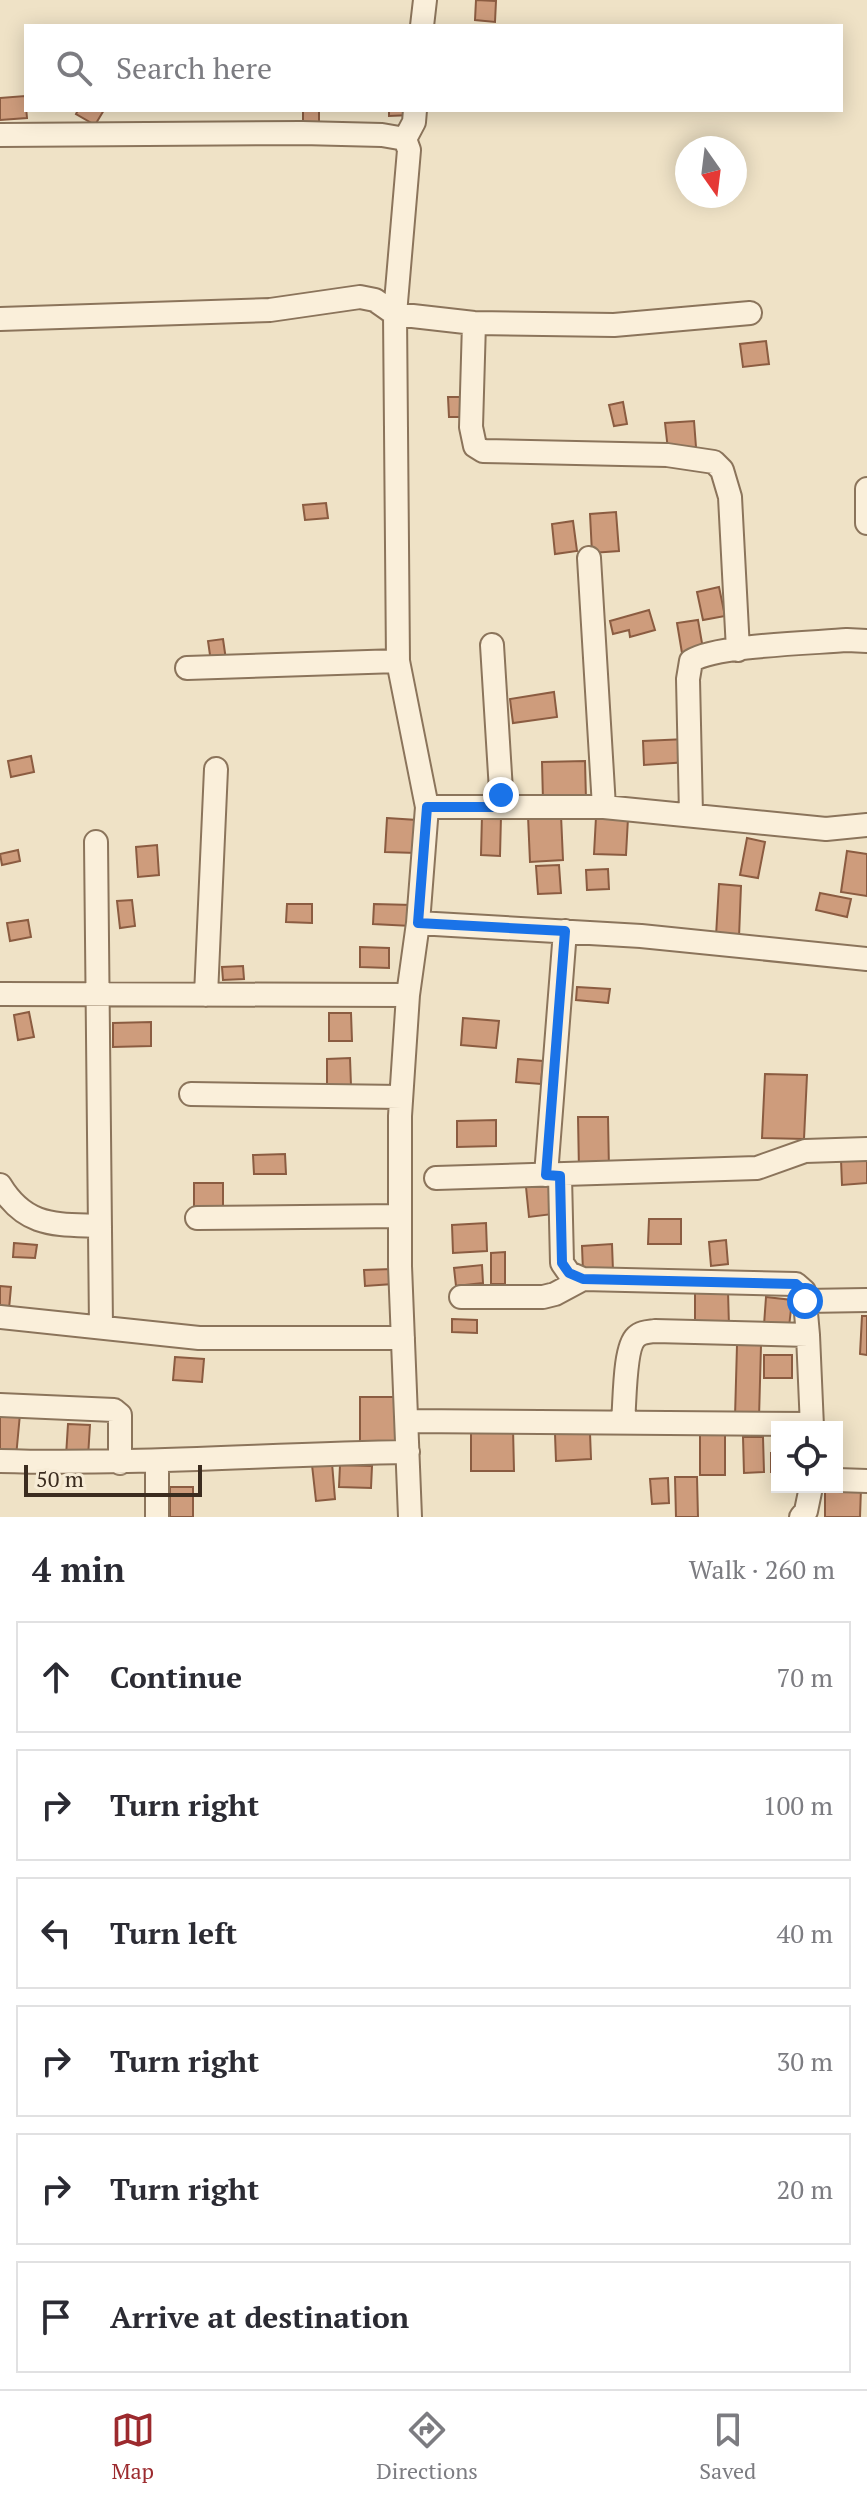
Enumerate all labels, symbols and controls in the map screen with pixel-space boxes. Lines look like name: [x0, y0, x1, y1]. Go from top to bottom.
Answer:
search box: [24, 24, 843, 112]
icon: search: [52, 46, 96, 90]
text: Search here: [116, 48, 272, 88]
north arrow: [675, 136, 747, 208]
route end: [483, 777, 519, 813]
route start: [787, 1283, 823, 1319]
map controls: [771, 1421, 843, 1493]
button: locate: [771, 1421, 843, 1493]
scale bar: [24, 1461, 202, 1497]
text: 50 m: [36, 1464, 84, 1493]
text: 4 min: [32, 1547, 125, 1592]
text: Walk · 260 m: [689, 1552, 835, 1586]
icon: ahead: [34, 1655, 78, 1699]
text: Continue: [110, 1657, 242, 1697]
text: 70 m: [777, 1660, 833, 1694]
icon: right: [34, 1783, 78, 1827]
text: Turn right: [110, 1785, 259, 1825]
text: 100 m: [763, 1788, 833, 1822]
icon: left: [34, 1911, 78, 1955]
text: Turn left: [110, 1913, 237, 1953]
text: 40 m: [777, 1916, 833, 1950]
icon: right: [34, 2039, 78, 2083]
text: Turn right: [110, 2041, 259, 2081]
text: 30 m: [777, 2044, 833, 2078]
icon: right: [34, 2167, 78, 2211]
text: Turn right: [110, 2169, 259, 2209]
text: 20 m: [777, 2172, 833, 2206]
icon: arrive: [34, 2295, 78, 2339]
text: Arrive at destination: [110, 2297, 409, 2337]
tab: Map: [111, 2408, 155, 2485]
tab: Directions: [376, 2408, 478, 2485]
tab: Saved: [699, 2408, 756, 2485]

